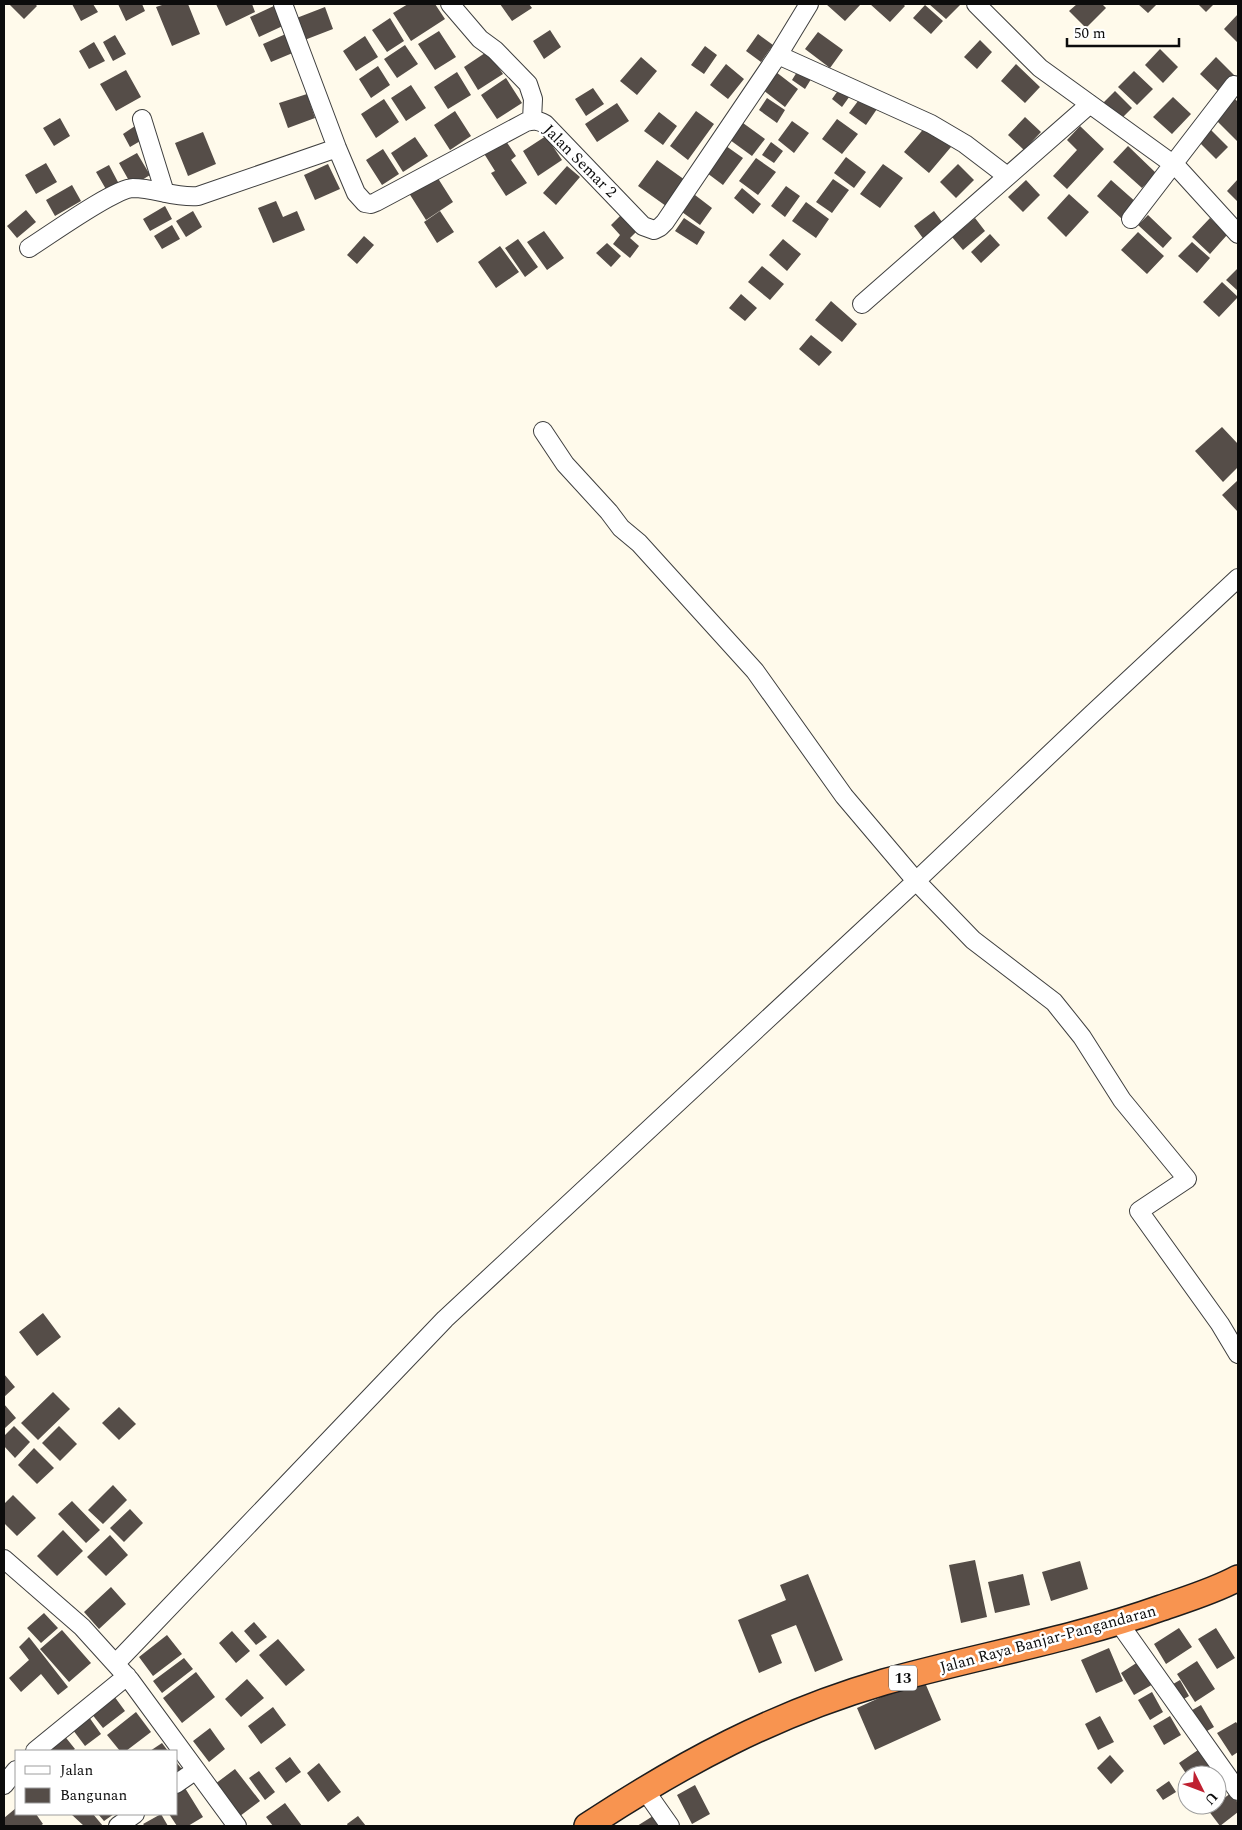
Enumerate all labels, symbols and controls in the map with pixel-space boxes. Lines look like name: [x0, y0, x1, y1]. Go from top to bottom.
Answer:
scale bar: [1067, 15, 1180, 47]
text: 50 m: [1074, 22, 1106, 45]
street label: Jalan Semar 2: [538, 119, 622, 203]
street label: Jalan Raya Banjar-Pangandaran: [937, 1599, 1159, 1679]
road number: 13: [889, 1666, 917, 1690]
legend: [15, 1750, 178, 1815]
text: Jalan: [60, 1759, 93, 1782]
north arrow: [1177, 1765, 1227, 1815]
text: Bangunan: [60, 1784, 127, 1807]
text: U: [1199, 1787, 1223, 1810]

